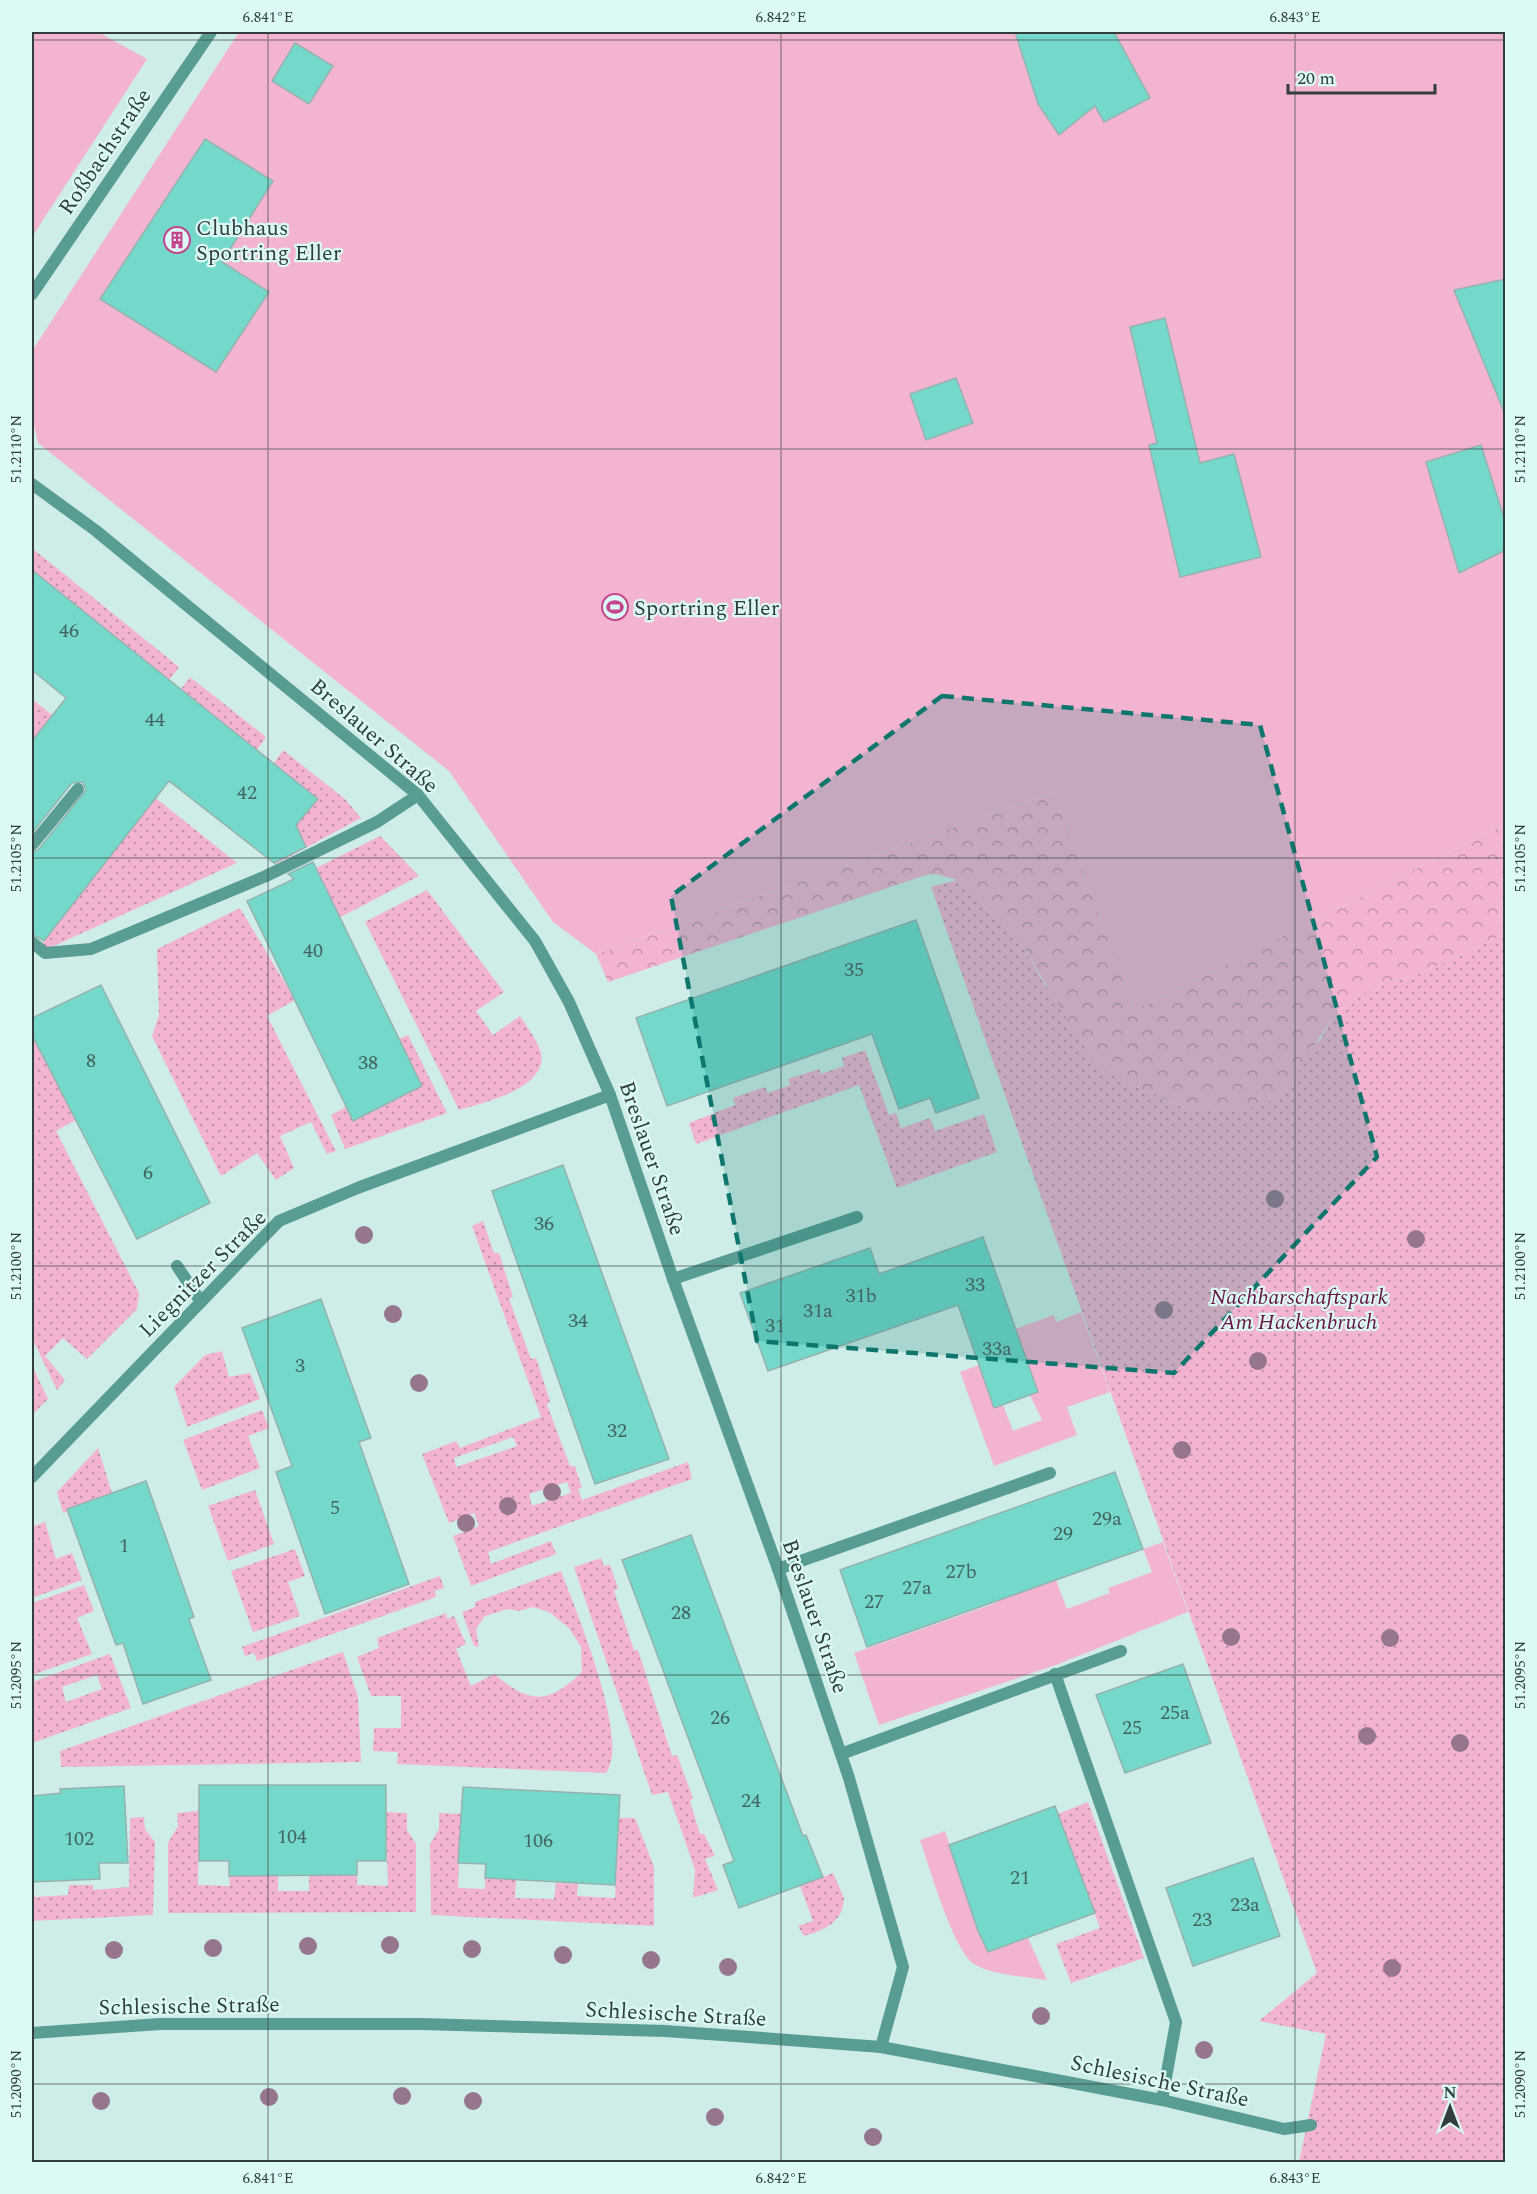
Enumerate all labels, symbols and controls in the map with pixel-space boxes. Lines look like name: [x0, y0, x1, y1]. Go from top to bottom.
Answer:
text: 6.841°E: [242, 6, 294, 29]
text: 6.842°E: [755, 6, 807, 29]
text: 6.843°E: [1269, 6, 1321, 29]
scale bar: [1288, 57, 1435, 95]
text: 20 m: [1297, 65, 1335, 92]
street label: Roßbachstraße: [50, 82, 160, 222]
place label: Clubhaus Sportring Eller: [196, 212, 342, 270]
building icon: Clubhaus Sportring Eller: [162, 225, 192, 255]
text: 51.2110°N: [5, 415, 28, 483]
text: 51.2110°N: [1509, 415, 1532, 483]
sports icon: Sportring Eller: [600, 592, 630, 622]
place label: Sportring Eller: [634, 592, 780, 625]
house number: 46: [59, 616, 79, 646]
street label: Breslauer Straße: [302, 671, 446, 802]
house number: 44: [145, 705, 165, 735]
house number: 42: [237, 778, 257, 808]
text: 51.2105°N: [5, 824, 28, 892]
text: 51.2105°N: [1509, 824, 1532, 892]
house number: 40: [303, 936, 323, 966]
house number: 35: [844, 955, 864, 985]
house number: 8: [86, 1046, 96, 1076]
house number: 38: [358, 1048, 378, 1078]
street label: Breslauer Straße: [610, 1077, 693, 1240]
house number: 6: [143, 1158, 153, 1188]
street label: Liegnitzer Straße: [131, 1202, 275, 1346]
house number: 36: [534, 1209, 554, 1239]
text: 51.2100°N: [5, 1232, 28, 1300]
text: 51.2100°N: [1509, 1232, 1532, 1300]
house number: 33: [965, 1270, 985, 1300]
house number: 31b: [845, 1281, 877, 1311]
park label: Nachbarschaftspark Am Hackenbruch: [1210, 1281, 1388, 1339]
house number: 31a: [803, 1296, 833, 1326]
house number: 34: [568, 1306, 588, 1336]
house number: 31: [765, 1311, 785, 1341]
house number: 33a: [982, 1334, 1012, 1364]
house number: 3: [295, 1351, 305, 1381]
house number: 32: [607, 1416, 627, 1446]
house number: 5: [330, 1493, 340, 1523]
house number: 29a: [1092, 1504, 1122, 1534]
house number: 29: [1053, 1519, 1073, 1549]
house number: 1: [119, 1531, 129, 1561]
street label: Breslauer Straße: [773, 1535, 856, 1698]
house number: 27b: [945, 1557, 977, 1587]
house number: 27a: [902, 1573, 932, 1603]
house number: 27: [864, 1587, 884, 1617]
house number: 28: [671, 1598, 691, 1628]
text: 51.2095°N: [5, 1641, 28, 1709]
text: 51.2095°N: [1509, 1641, 1532, 1709]
house number: 25a: [1160, 1698, 1190, 1728]
house number: 26: [710, 1703, 730, 1733]
house number: 25: [1122, 1713, 1142, 1743]
house number: 24: [741, 1786, 761, 1816]
house number: 104: [277, 1822, 307, 1852]
house number: 102: [64, 1824, 94, 1854]
house number: 106: [523, 1826, 553, 1856]
house number: 21: [1010, 1863, 1030, 1893]
house number: 23a: [1230, 1890, 1260, 1920]
house number: 23: [1192, 1905, 1212, 1935]
street label: Schlesische Straße: [98, 1988, 280, 2025]
street label: Schlesische Straße: [584, 1993, 767, 2036]
street label: Schlesische Straße: [1067, 2046, 1252, 2116]
text: 51.2090°N: [5, 2050, 28, 2118]
text: 51.2090°N: [1509, 2050, 1532, 2118]
north arrow: [1420, 2077, 1480, 2137]
text: N: [1443, 2081, 1457, 2105]
text: 6.841°E: [242, 2167, 294, 2190]
text: 6.842°E: [755, 2167, 807, 2190]
text: 6.843°E: [1269, 2167, 1321, 2190]

